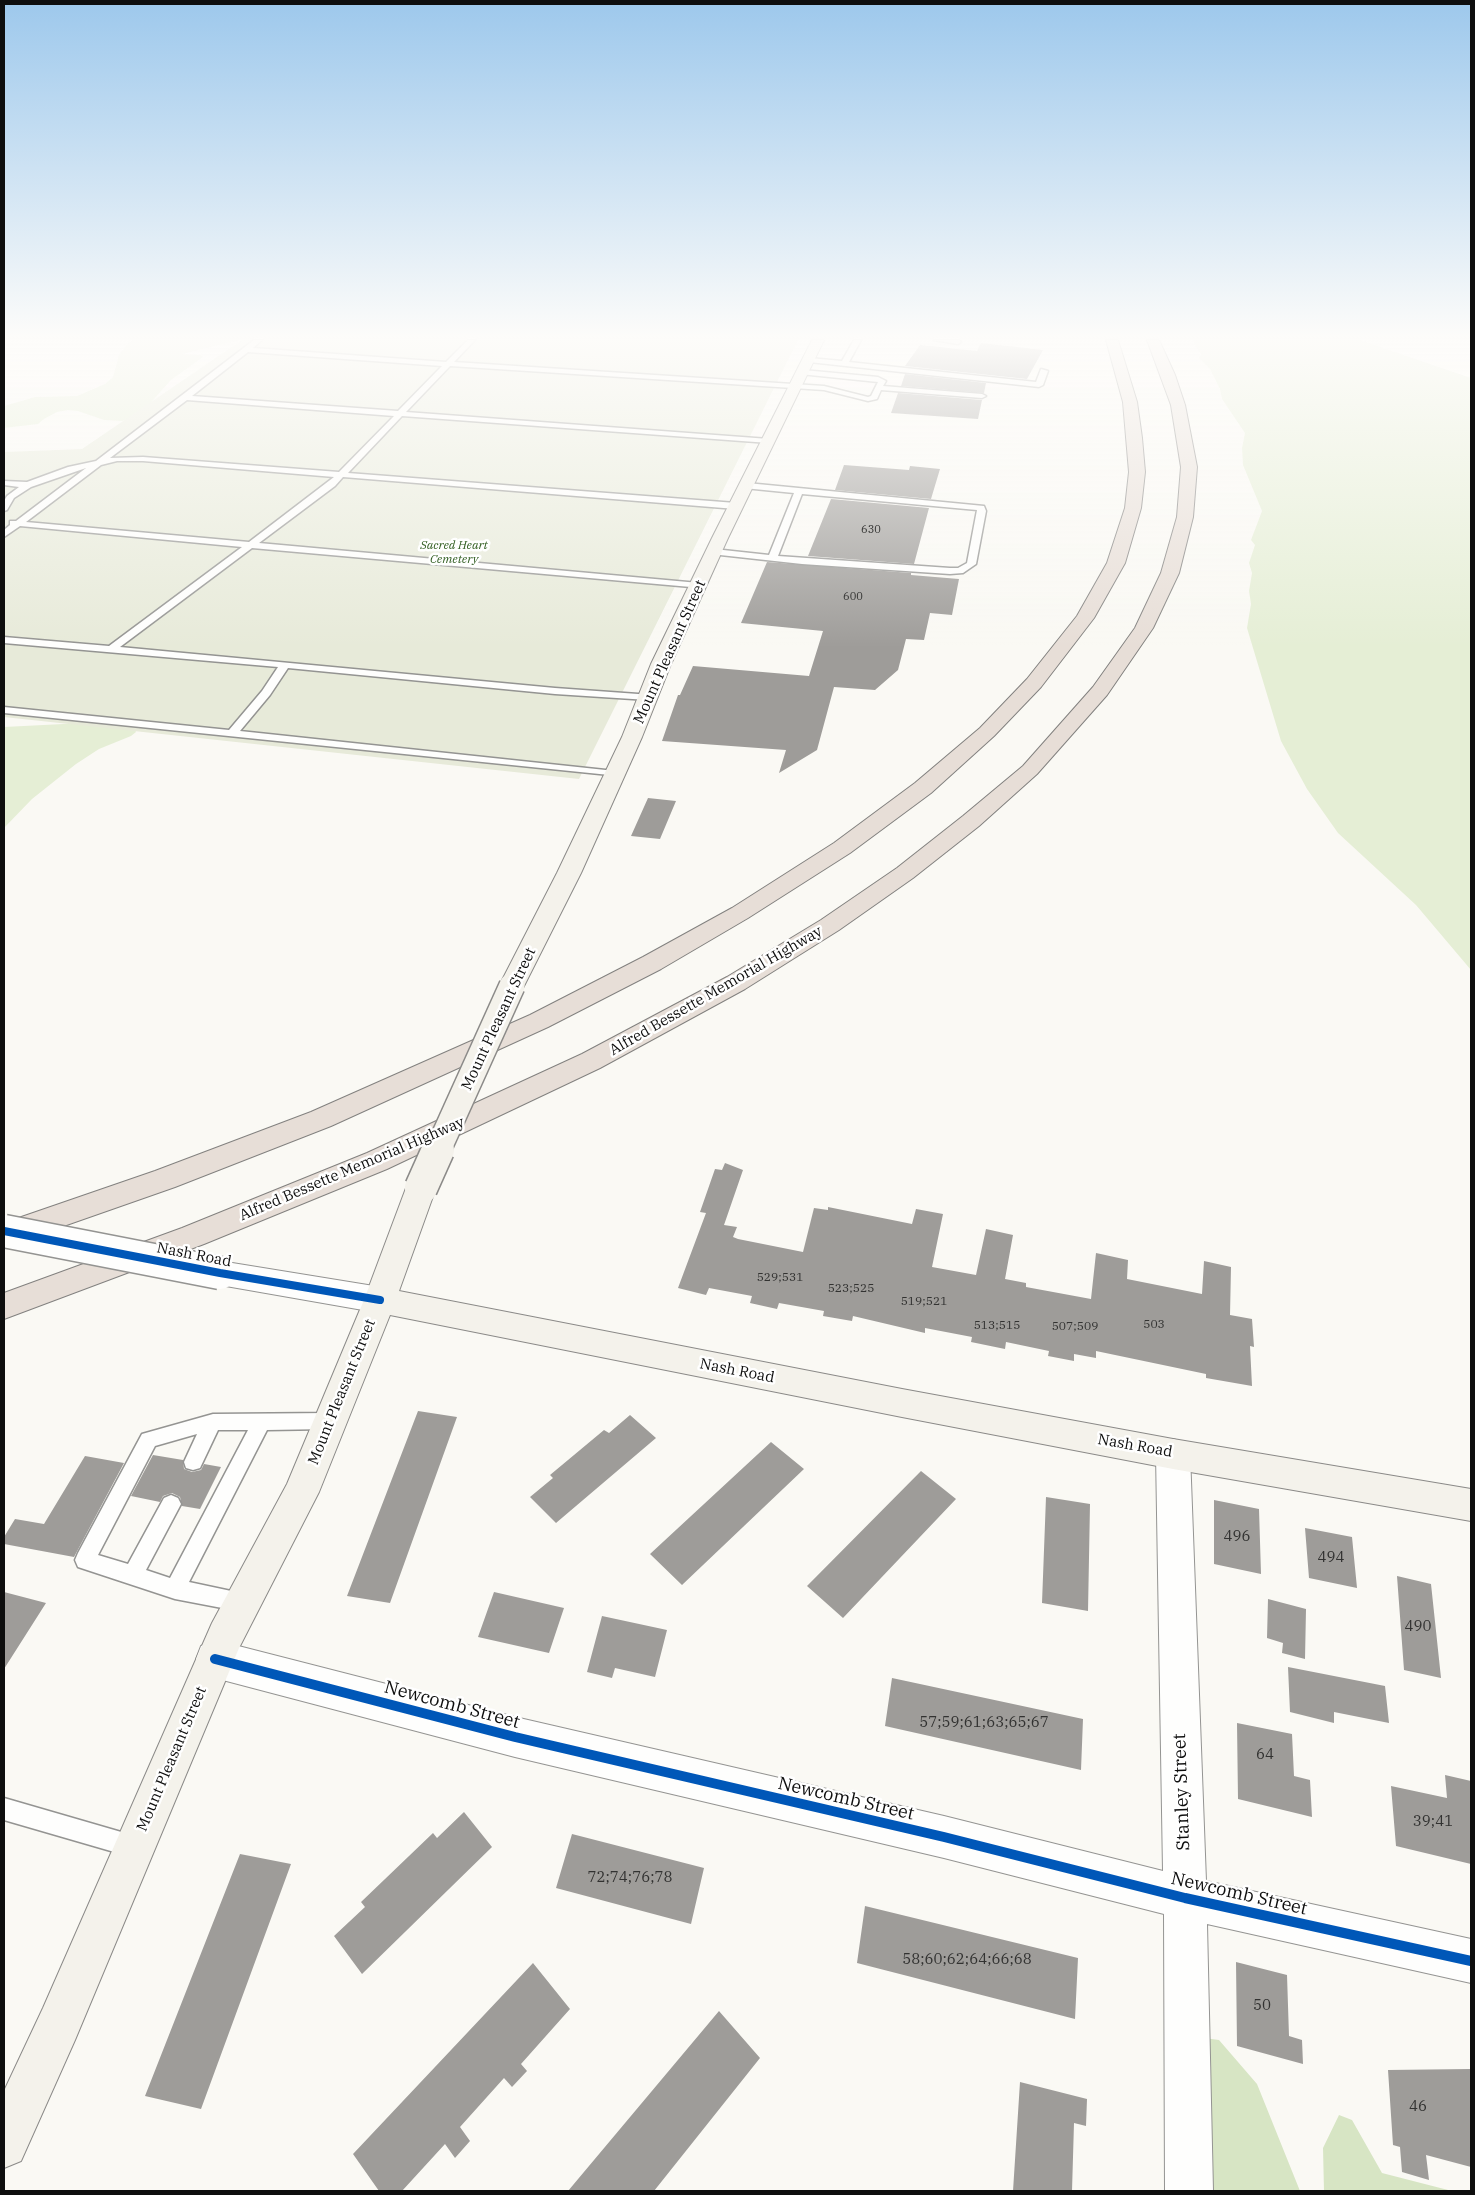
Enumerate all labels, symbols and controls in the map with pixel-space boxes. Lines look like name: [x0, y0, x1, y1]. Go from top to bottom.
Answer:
house number: 630: [861, 523, 881, 537]
park label: Sacred Heart Cemetery: [420, 539, 488, 567]
street label: Mount Pleasant Street: [630, 577, 710, 727]
house number: 600: [843, 590, 863, 604]
street label: Alfred Bessette Memorial Highway: [606, 923, 826, 1059]
street label: Mount Pleasant Street: [458, 945, 540, 1093]
street label: Alfred Bessette Memorial Highway: [237, 1113, 467, 1225]
street label: Nash Road: [155, 1239, 233, 1271]
house number: 529;531: [757, 1271, 803, 1285]
house number: 523;525: [828, 1282, 874, 1296]
house number: 519;521: [901, 1295, 947, 1309]
street label: Mount Pleasant Street: [305, 1317, 379, 1467]
house number: 503: [1143, 1318, 1165, 1332]
house number: 513;515: [974, 1319, 1020, 1333]
house number: 507;509: [1052, 1320, 1098, 1334]
street label: Nash Road: [698, 1355, 776, 1387]
street label: Nash Road: [1096, 1431, 1174, 1461]
house number: 496: [1224, 1528, 1250, 1546]
house number: 494: [1318, 1549, 1344, 1567]
house number: 490: [1405, 1618, 1431, 1636]
street label: Newcomb Street: [382, 1677, 522, 1733]
street label: Mount Pleasant Street: [133, 1684, 211, 1834]
house number: 57;59;61;63;65;67: [919, 1714, 1049, 1732]
street label: Stanley Street: [1169, 1733, 1195, 1851]
house number: 64: [1256, 1746, 1274, 1764]
street label: Newcomb Street: [776, 1773, 916, 1825]
house number: 39;41: [1413, 1813, 1453, 1831]
street label: Newcomb Street: [1169, 1868, 1309, 1920]
house number: 72;74;76;78: [588, 1869, 672, 1887]
house number: 58;60;62;64;66;68: [902, 1951, 1032, 1969]
house number: 50: [1253, 1997, 1271, 2015]
house number: 46: [1409, 2098, 1427, 2116]

